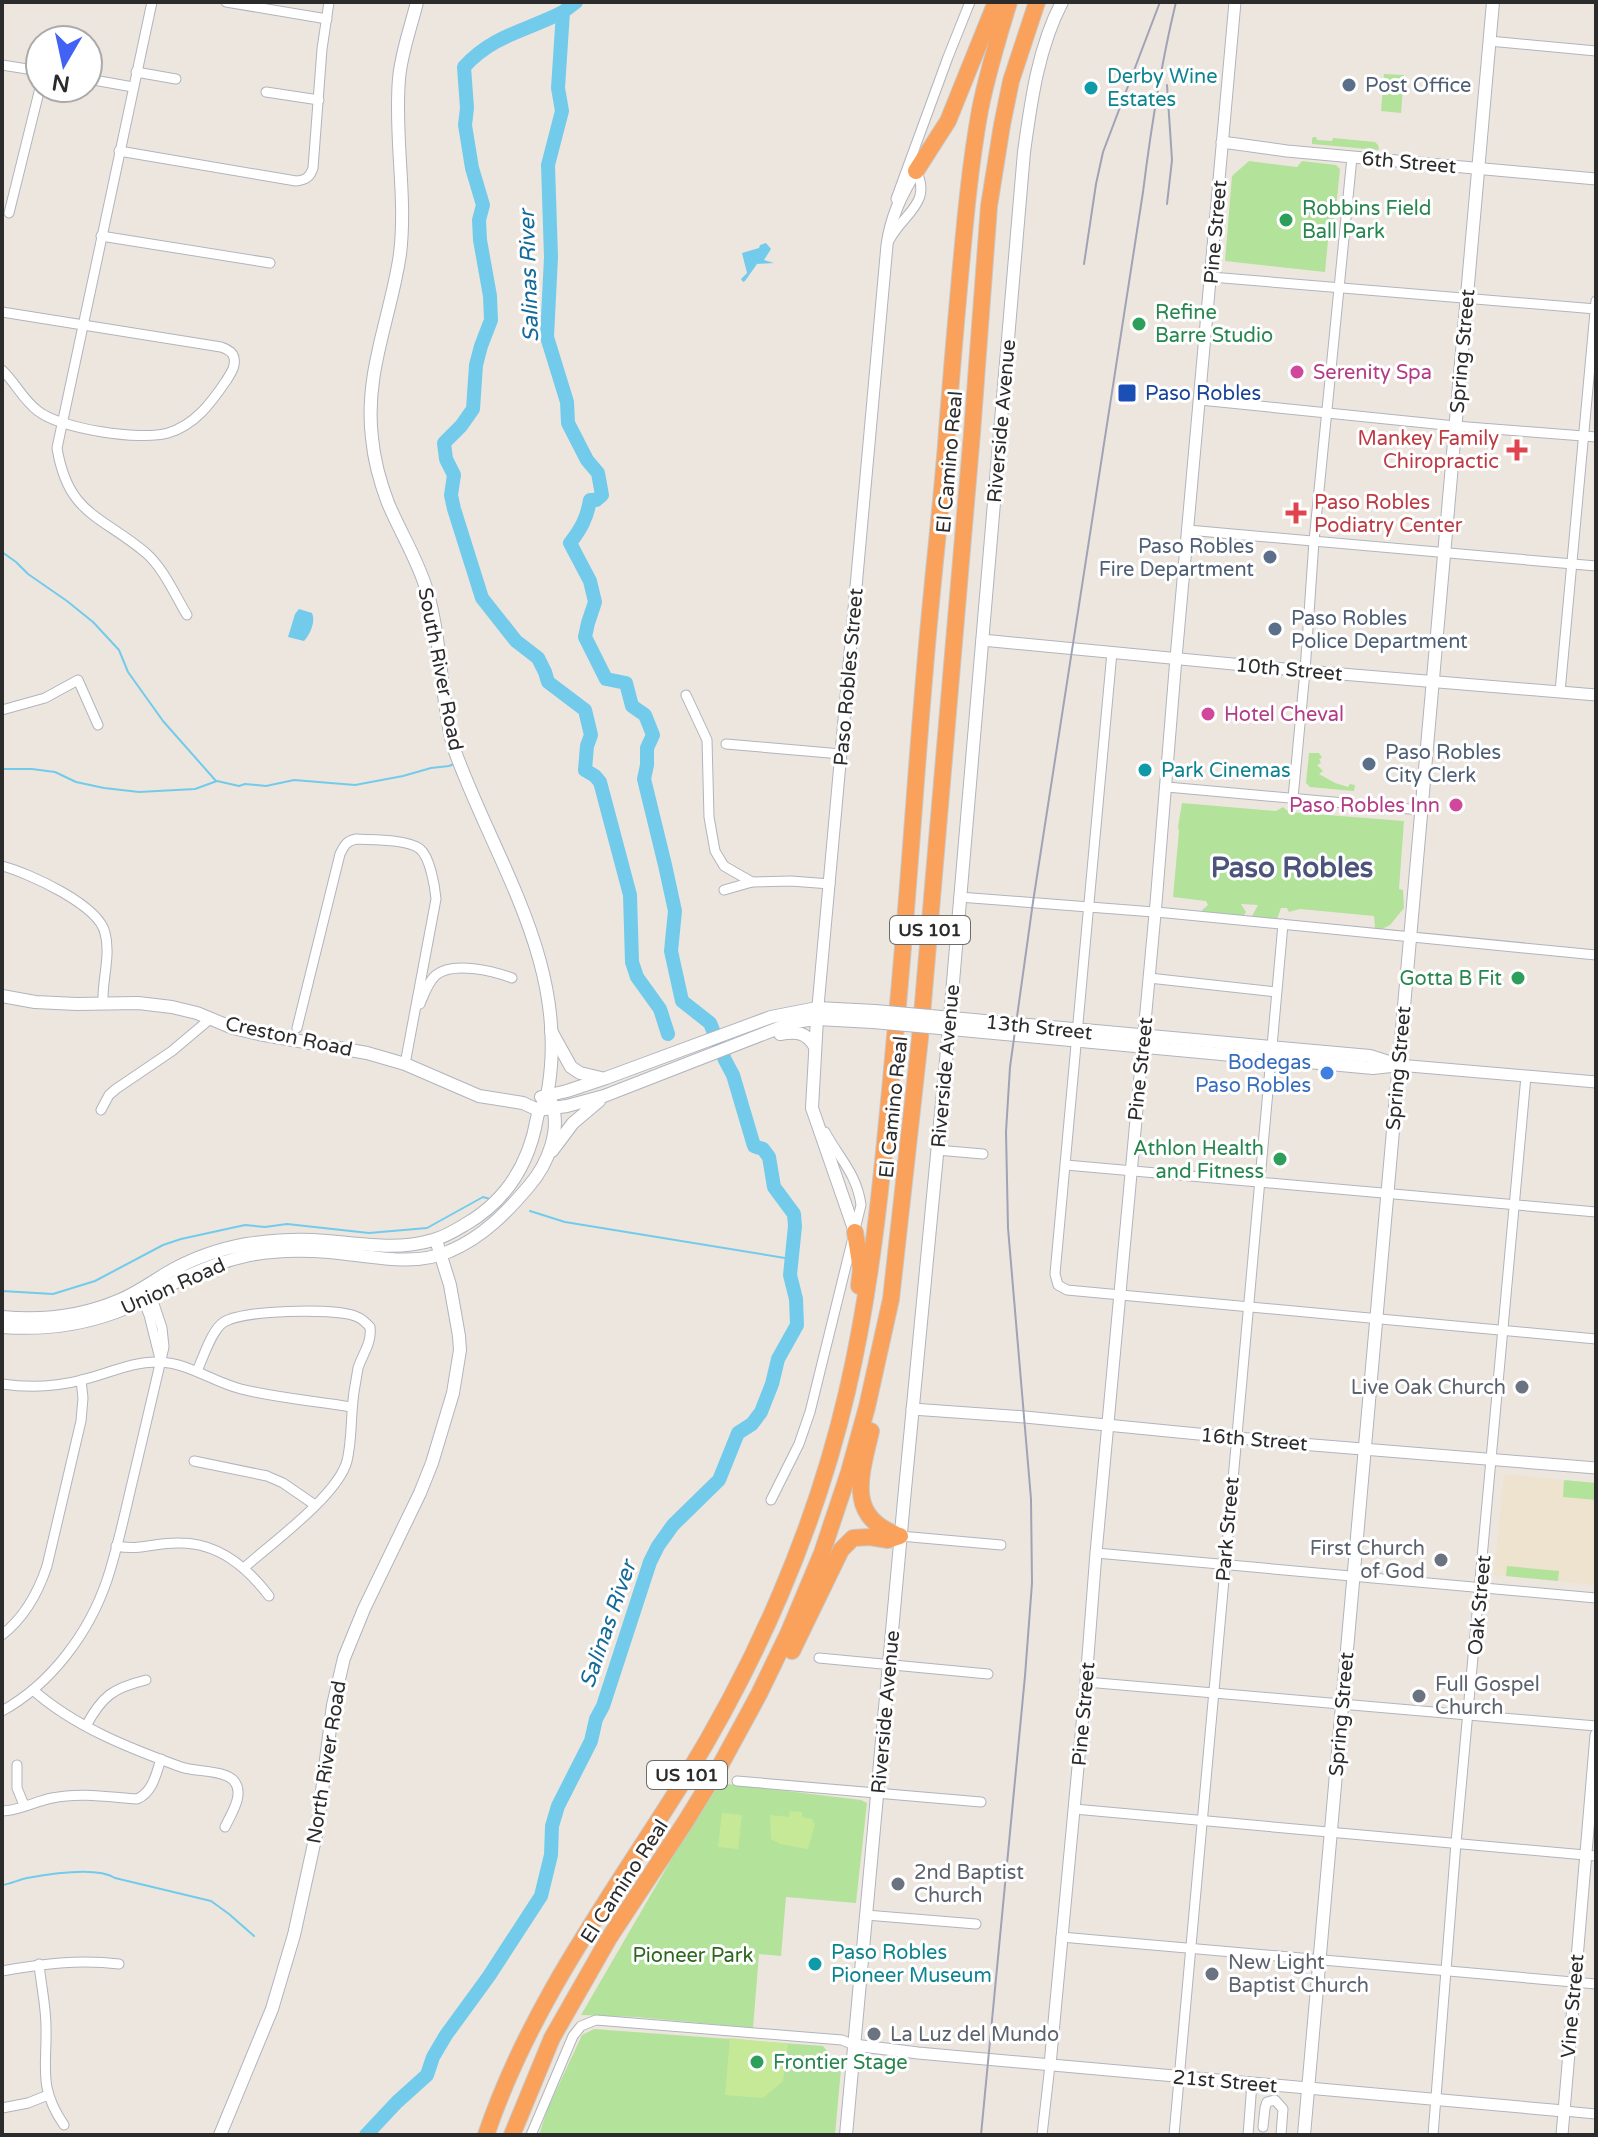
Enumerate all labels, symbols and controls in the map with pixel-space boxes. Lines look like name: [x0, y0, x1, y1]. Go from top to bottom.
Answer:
north arrow: [24, 24, 104, 104]
place label: Derby Wine Estates: [1107, 65, 1218, 112]
text: N: [50, 69, 72, 97]
place label: Post Office: [1365, 74, 1471, 98]
marker: Post Office: [1340, 76, 1358, 94]
marker: Derby Wine Estates: [1082, 79, 1100, 97]
street label: 6th Street: [1361, 147, 1458, 179]
street label: Pine Street: [1200, 179, 1233, 285]
place label: Robbins Field Ball Park: [1302, 197, 1431, 244]
water label: Salinas River: [514, 207, 544, 343]
marker: Robbins Field Ball Park: [1277, 211, 1295, 229]
street label: Spring Street: [1446, 288, 1480, 414]
place label: Refine Barre Studio: [1155, 301, 1273, 348]
marker: Refine Barre Studio: [1130, 315, 1148, 333]
street label: Riverside Avenue: [983, 338, 1021, 504]
place label: Serenity Spa: [1313, 361, 1432, 385]
marker: Serenity Spa: [1288, 363, 1306, 381]
marker: Paso Robles: [1116, 382, 1138, 404]
place label: Paso Robles: [1145, 382, 1261, 406]
street label: El Camino Real: [932, 390, 968, 534]
place label: Mankey Family Chiropractic: [1357, 427, 1499, 474]
marker: Mankey Family Chiropractic: [1506, 439, 1528, 461]
place label: Paso Robles Podiatry Center: [1314, 491, 1463, 538]
marker: Paso Robles Podiatry Center: [1285, 502, 1307, 524]
place label: Paso Robles Fire Department: [1099, 535, 1254, 582]
marker: Paso Robles Fire Department: [1261, 548, 1279, 566]
street label: South River Road: [412, 586, 468, 753]
street label: Paso Robles Street: [829, 587, 869, 767]
place label: Paso Robles Police Department: [1291, 607, 1468, 654]
marker: Paso Robles Police Department: [1266, 620, 1284, 638]
street label: 10th Street: [1234, 653, 1344, 687]
place label: Hotel Cheval: [1224, 703, 1344, 727]
marker: Hotel Cheval: [1199, 705, 1217, 723]
place label: Paso Robles City Clerk: [1385, 741, 1501, 788]
marker: Paso Robles City Clerk: [1360, 755, 1378, 773]
place label: Park Cinemas: [1161, 759, 1291, 783]
marker: Park Cinemas: [1136, 761, 1154, 779]
place label: Paso Robles Inn: [1289, 794, 1440, 818]
marker: Paso Robles Inn: [1447, 796, 1465, 814]
district label: Paso Robles: [1211, 851, 1373, 885]
road number: US 101: [890, 916, 970, 944]
place label: Gotta B Fit: [1399, 967, 1502, 991]
marker: Gotta B Fit: [1509, 969, 1527, 987]
street label: Riverside Avenue: [927, 983, 965, 1149]
street label: Spring Street: [1382, 1005, 1416, 1131]
street label: 13th Street: [984, 1010, 1094, 1046]
street label: Creston Road: [223, 1012, 355, 1062]
street label: Pine Street: [1124, 1016, 1158, 1122]
street label: El Camino Real: [875, 1035, 913, 1179]
place label: Bodegas Paso Robles: [1195, 1051, 1311, 1098]
marker: Bodegas Paso Robles: [1318, 1064, 1336, 1082]
place label: Athlon Health and Fitness: [1133, 1137, 1264, 1184]
marker: Athlon Health and Fitness: [1271, 1150, 1289, 1168]
street label: Union Road: [117, 1253, 229, 1321]
place label: Live Oak Church: [1351, 1376, 1506, 1400]
marker: Live Oak Church: [1513, 1378, 1531, 1396]
street label: 16th Street: [1199, 1423, 1309, 1457]
street label: Park Street: [1211, 1475, 1245, 1582]
place label: First Church of God: [1310, 1537, 1425, 1584]
marker: First Church of God: [1432, 1551, 1450, 1569]
street label: Oak Street: [1464, 1554, 1496, 1656]
water label: Salinas River: [574, 1555, 643, 1691]
street label: Riverside Avenue: [867, 1629, 905, 1795]
street label: Spring Street: [1325, 1651, 1359, 1777]
street label: Pine Street: [1068, 1661, 1101, 1767]
place label: Full Gospel Church: [1435, 1673, 1540, 1720]
street label: North River Road: [302, 1679, 352, 1845]
marker: Full Gospel Church: [1410, 1687, 1428, 1705]
road number: US 101: [647, 1761, 727, 1789]
street label: El Camino Real: [576, 1815, 674, 1948]
place label: 2nd Baptist Church: [914, 1861, 1024, 1908]
marker: 2nd Baptist Church: [889, 1875, 907, 1893]
place label: Paso Robles Pioneer Museum: [831, 1941, 992, 1988]
park label: Pioneer Park: [633, 1944, 754, 1968]
place label: New Light Baptist Church: [1228, 1951, 1369, 1998]
street label: Vine Street: [1556, 1953, 1590, 2059]
marker: Paso Robles Pioneer Museum: [806, 1955, 824, 1973]
marker: New Light Baptist Church: [1203, 1965, 1221, 1983]
place label: La Luz del Mundo: [890, 2023, 1059, 2047]
marker: La Luz del Mundo: [865, 2025, 883, 2043]
place label: Frontier Stage: [773, 2051, 908, 2075]
marker: Frontier Stage: [748, 2053, 766, 2071]
street label: 21st Street: [1172, 2065, 1278, 2099]

